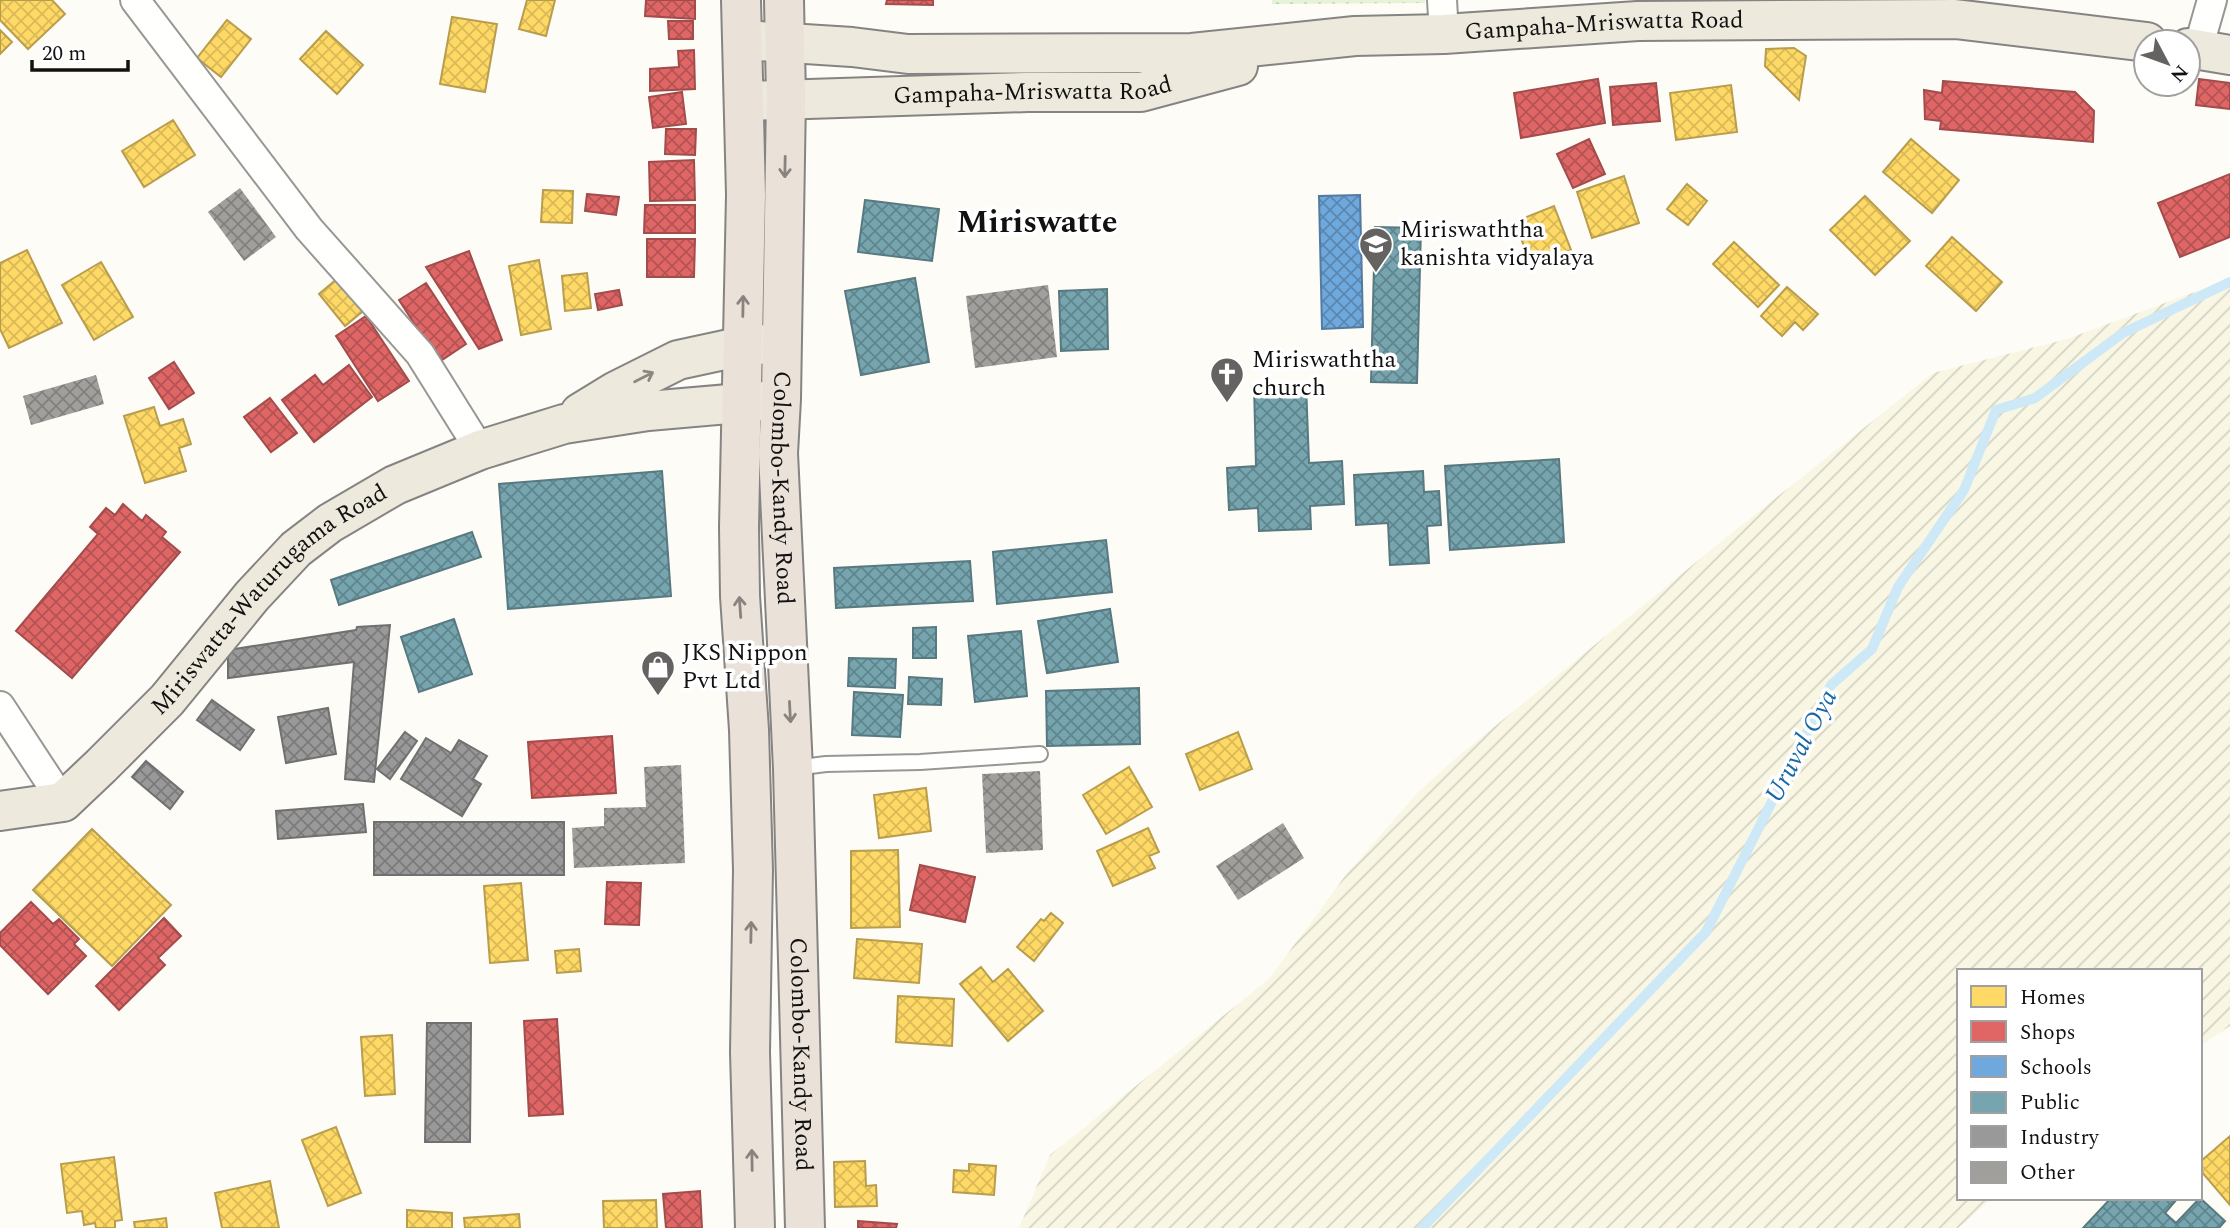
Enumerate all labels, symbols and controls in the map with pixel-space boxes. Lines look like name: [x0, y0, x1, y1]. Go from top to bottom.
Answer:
street label: Gampaha-Mriswatta Road: [1463, 2, 1744, 51]
scale bar: [32, 28, 128, 72]
north arrow: [2132, 28, 2202, 98]
text: 20 m: [42, 38, 86, 70]
text: N: [2163, 58, 2195, 89]
street label: Gampaha-Mriswatta Road: [893, 66, 1176, 114]
one-way arrow: [778, 155, 792, 178]
district label: Miriswatte: [956, 198, 1118, 247]
place label: Miriswaththa kanishta vidyalaya: [1400, 212, 1594, 276]
school or university icon: Miriswaththa kanishta vidyalaya: [1357, 225, 1395, 274]
one-way arrow: [737, 295, 750, 318]
place label: Miriswaththa church: [1252, 342, 1397, 406]
church icon: Miriswaththa church: [1208, 355, 1246, 404]
one-way arrow: [633, 370, 654, 384]
street label: Colombo-Kandy Road: [760, 371, 803, 606]
street label: Miriswatta-Waturugama Road: [143, 475, 394, 724]
one-way arrow: [734, 596, 747, 619]
place label: JKS Nippon Pvt Ltd: [682, 635, 808, 699]
shop icon: JKS Nippon Pvt Ltd: [639, 648, 677, 697]
water label: Uruval Oya: [1754, 682, 1848, 810]
one-way arrow: [783, 700, 796, 723]
one-way arrow: [745, 921, 758, 944]
street label: Colombo-Kandy Road: [779, 937, 822, 1172]
legend: [1957, 969, 2202, 1200]
text: Homes: [2020, 982, 2086, 1014]
text: Shops: [2020, 1017, 2076, 1049]
text: Schools: [2020, 1052, 2092, 1084]
text: Public: [2020, 1087, 2080, 1119]
text: Industry: [2020, 1122, 2100, 1154]
one-way arrow: [745, 1149, 759, 1172]
text: Other: [2020, 1157, 2075, 1189]

